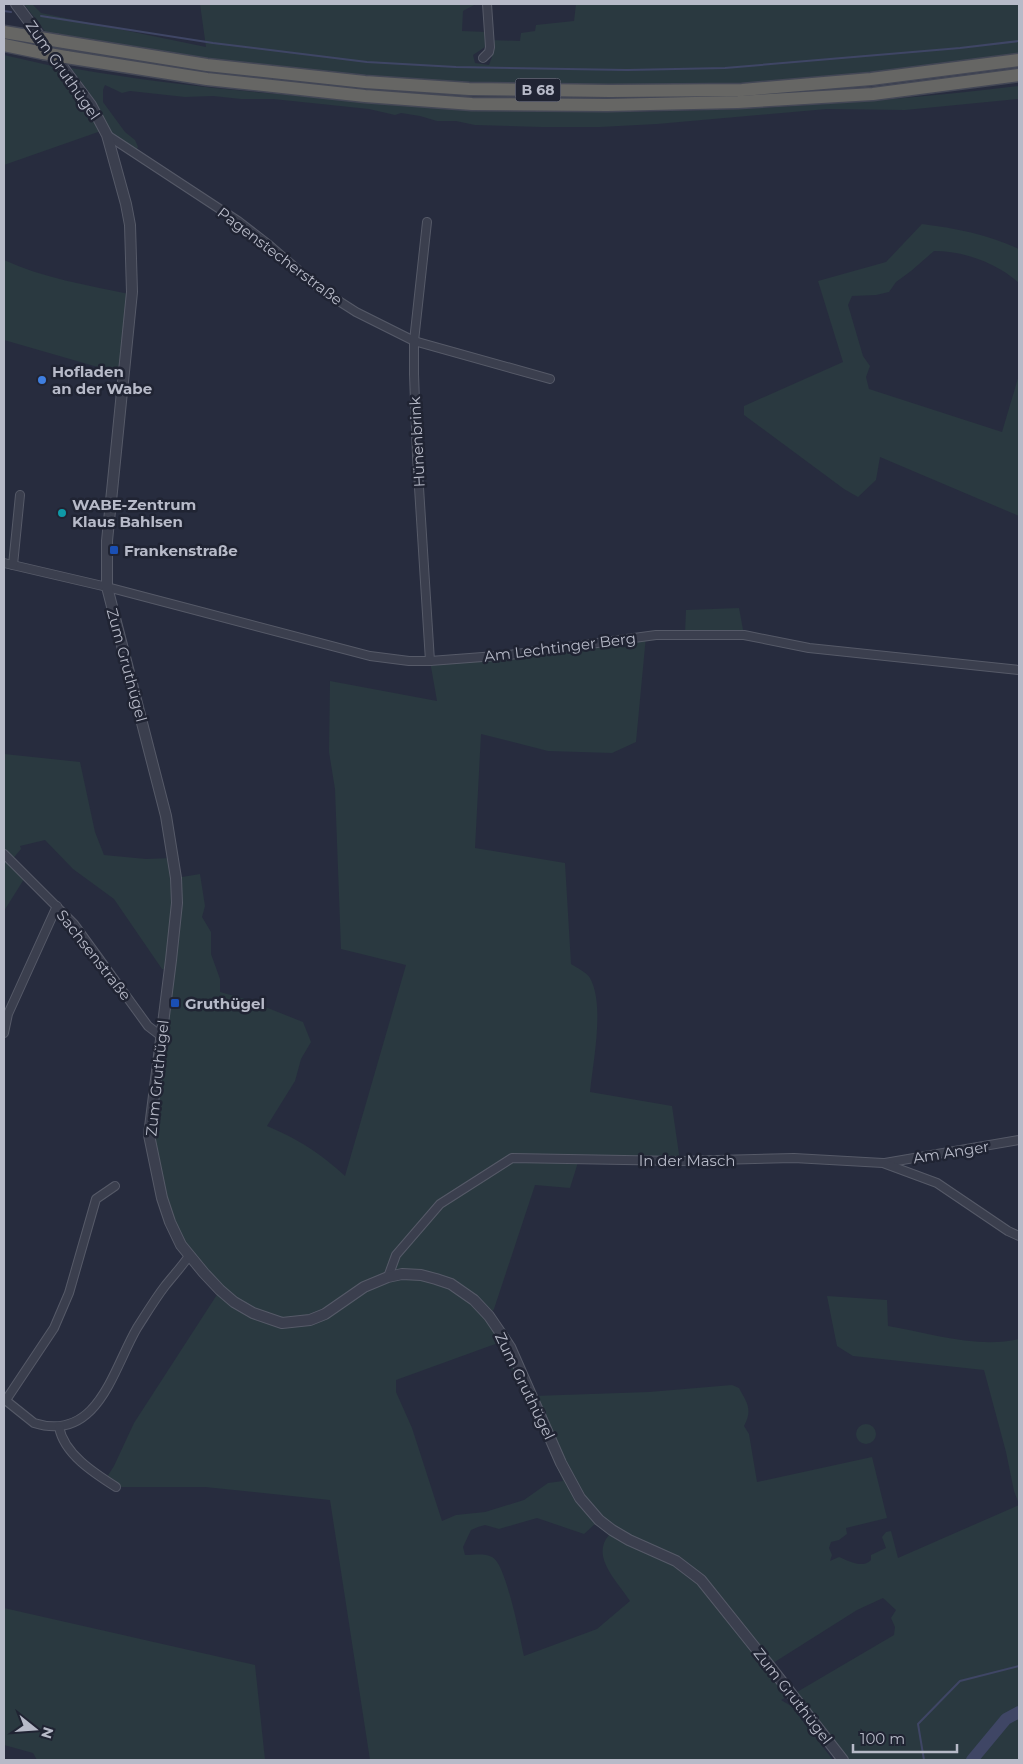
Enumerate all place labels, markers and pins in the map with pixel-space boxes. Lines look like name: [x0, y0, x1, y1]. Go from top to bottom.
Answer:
place label: Hofladen an der Wabe: [52, 362, 152, 398]
marker: Hofladen an der Wabe: [36, 374, 48, 386]
place label: WABE-Zentrum Klaus Bahlsen: [72, 495, 196, 531]
marker: WABE-Zentrum Klaus Bahlsen: [56, 507, 68, 519]
place label: Frankenstraße: [124, 541, 238, 560]
marker: Frankenstraße: [108, 544, 120, 556]
place label: Gruthügel: [185, 994, 265, 1013]
marker: Gruthügel: [169, 997, 181, 1009]

